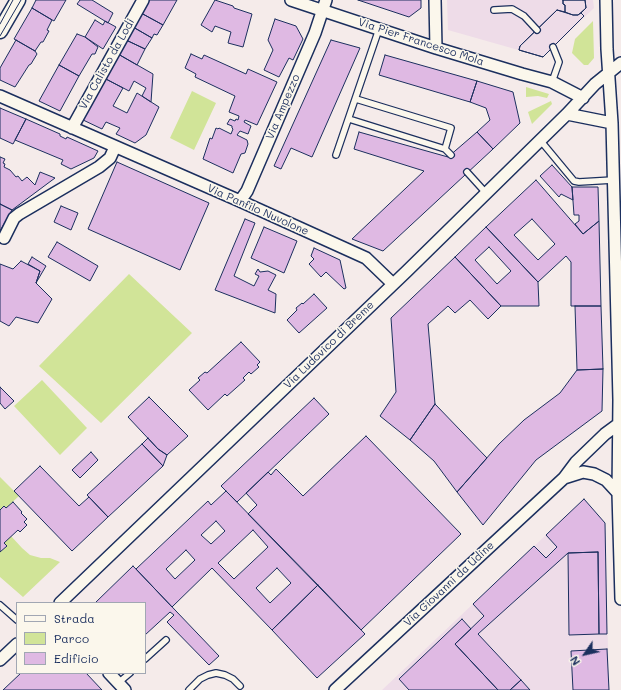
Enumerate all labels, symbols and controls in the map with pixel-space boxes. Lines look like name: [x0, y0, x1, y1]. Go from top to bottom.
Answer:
street label: Via Pier Francesco Mola: [356, 15, 486, 69]
street label: Via Calisto da Lodi: [77, 16, 137, 112]
street label: Via Ampezzo: [263, 72, 303, 142]
street label: Via Panfilo Nuvolone: [205, 182, 311, 238]
street label: Via Ludovico di Breme: [281, 298, 377, 392]
street label: Via Giovanni da Udine: [401, 539, 497, 629]
legend: [16, 602, 146, 674]
text: Strada: [54, 610, 95, 626]
text: Parco: [54, 630, 89, 646]
north arrow: [565, 634, 605, 674]
text: Edificio: [54, 650, 98, 666]
text: N: [566, 653, 583, 669]

